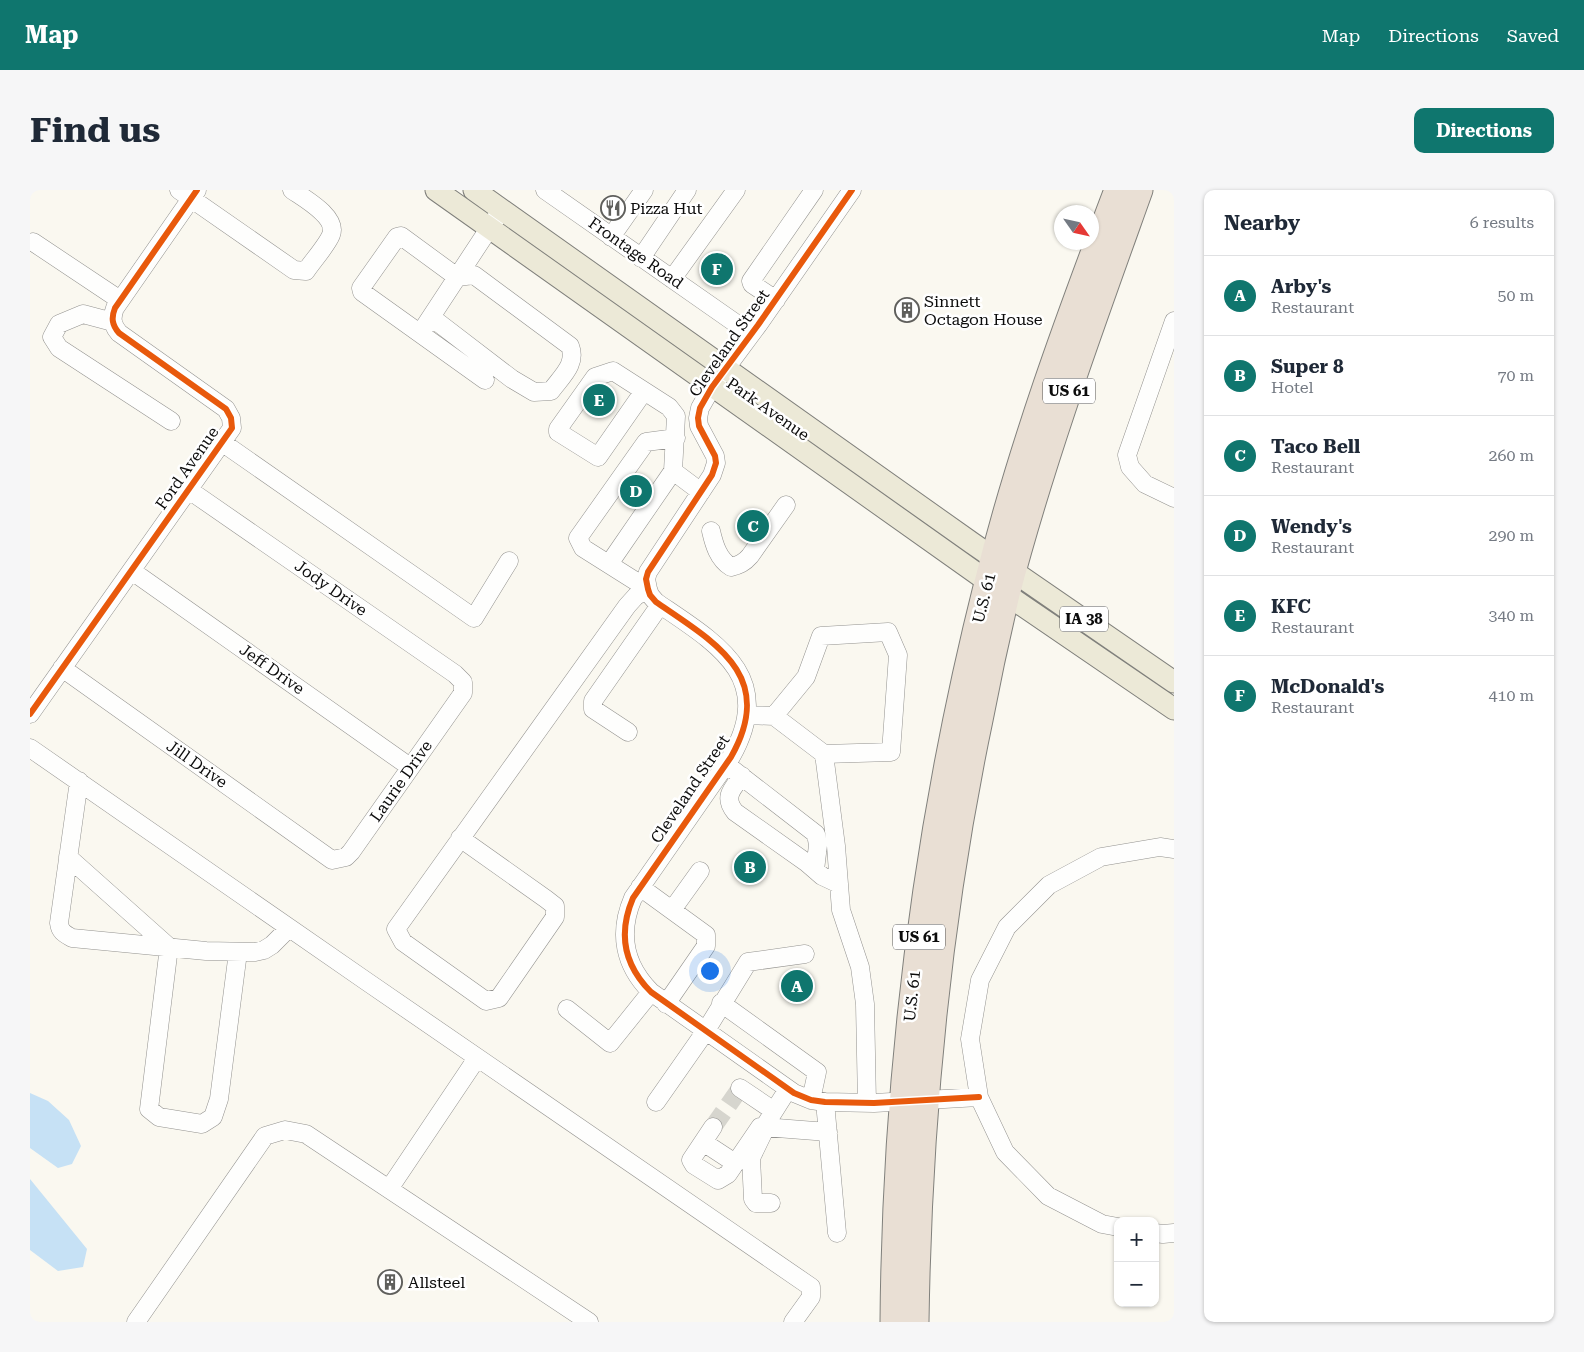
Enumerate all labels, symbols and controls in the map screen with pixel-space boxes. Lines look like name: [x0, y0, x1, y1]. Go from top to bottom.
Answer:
text: Map: [25, 21, 79, 49]
text: Map: [1322, 25, 1360, 46]
text: Directions: [1388, 25, 1479, 46]
text: Saved: [1507, 25, 1559, 46]
button: Directions: [1414, 108, 1554, 153]
text: Find us: [30, 110, 160, 151]
restaurant icon: Pizza Hut: [600, 195, 626, 221]
place label: Pizza Hut: [630, 199, 703, 218]
north arrow: [1054, 205, 1099, 250]
text: Nearby: [1224, 211, 1300, 235]
street label: Frontage Road: [585, 213, 687, 293]
text: 6 results: [1470, 213, 1534, 232]
pin: F: [701, 250, 733, 288]
text: Arby's: [1271, 275, 1331, 298]
street label: Cleveland Street: [685, 286, 773, 400]
text: A: [1234, 286, 1246, 305]
text: 50 m: [1497, 286, 1534, 305]
place label: Sinnett Octagon House: [924, 292, 1043, 329]
building icon: Sinnett Octagon House: [894, 297, 920, 323]
text: Restaurant: [1271, 298, 1354, 317]
text: Super 8: [1271, 355, 1344, 378]
text: B: [1234, 366, 1246, 385]
text: 70 m: [1497, 366, 1534, 385]
street label: Park Avenue: [723, 373, 813, 445]
road number: US 61: [1043, 378, 1095, 404]
text: Hotel: [1271, 378, 1313, 397]
pin: E: [583, 381, 615, 419]
street label: Ford Avenue: [151, 423, 223, 513]
text: Taco Bell: [1271, 435, 1360, 458]
text: C: [1234, 446, 1246, 465]
text: 260 m: [1488, 446, 1534, 465]
text: Restaurant: [1271, 458, 1354, 477]
pin: D: [620, 472, 652, 510]
pin: C: [737, 507, 769, 545]
text: Wendy's: [1271, 515, 1352, 538]
text: D: [1234, 526, 1246, 545]
text: 290 m: [1488, 526, 1534, 545]
text: Restaurant: [1271, 538, 1354, 557]
street label: Jody Drive: [291, 556, 371, 620]
street label: U.S. 61: [969, 571, 999, 625]
text: KFC: [1271, 595, 1311, 618]
road number: IA 38: [1060, 606, 1108, 632]
text: E: [1235, 606, 1245, 625]
text: 340 m: [1488, 606, 1534, 625]
text: Restaurant: [1271, 618, 1354, 637]
street label: Jeff Drive: [236, 640, 308, 698]
text: McDonald's: [1271, 675, 1384, 698]
text: F: [1235, 686, 1245, 705]
text: 410 m: [1488, 686, 1534, 705]
text: Restaurant: [1271, 698, 1354, 717]
street label: Cleveland Street: [647, 731, 733, 847]
street label: Jill Drive: [163, 736, 231, 792]
street label: Laurie Drive: [366, 736, 436, 825]
pin: B: [734, 848, 766, 886]
road number: US 61: [893, 924, 945, 950]
your location: [697, 958, 723, 984]
pin: A: [781, 967, 813, 1005]
street label: U.S. 61: [900, 969, 924, 1023]
map controls: [1114, 1217, 1159, 1307]
button: +: [1114, 1217, 1159, 1262]
button: −: [1114, 1262, 1159, 1307]
building icon: Allsteel: [377, 1269, 403, 1295]
place label: Allsteel: [408, 1273, 465, 1292]

